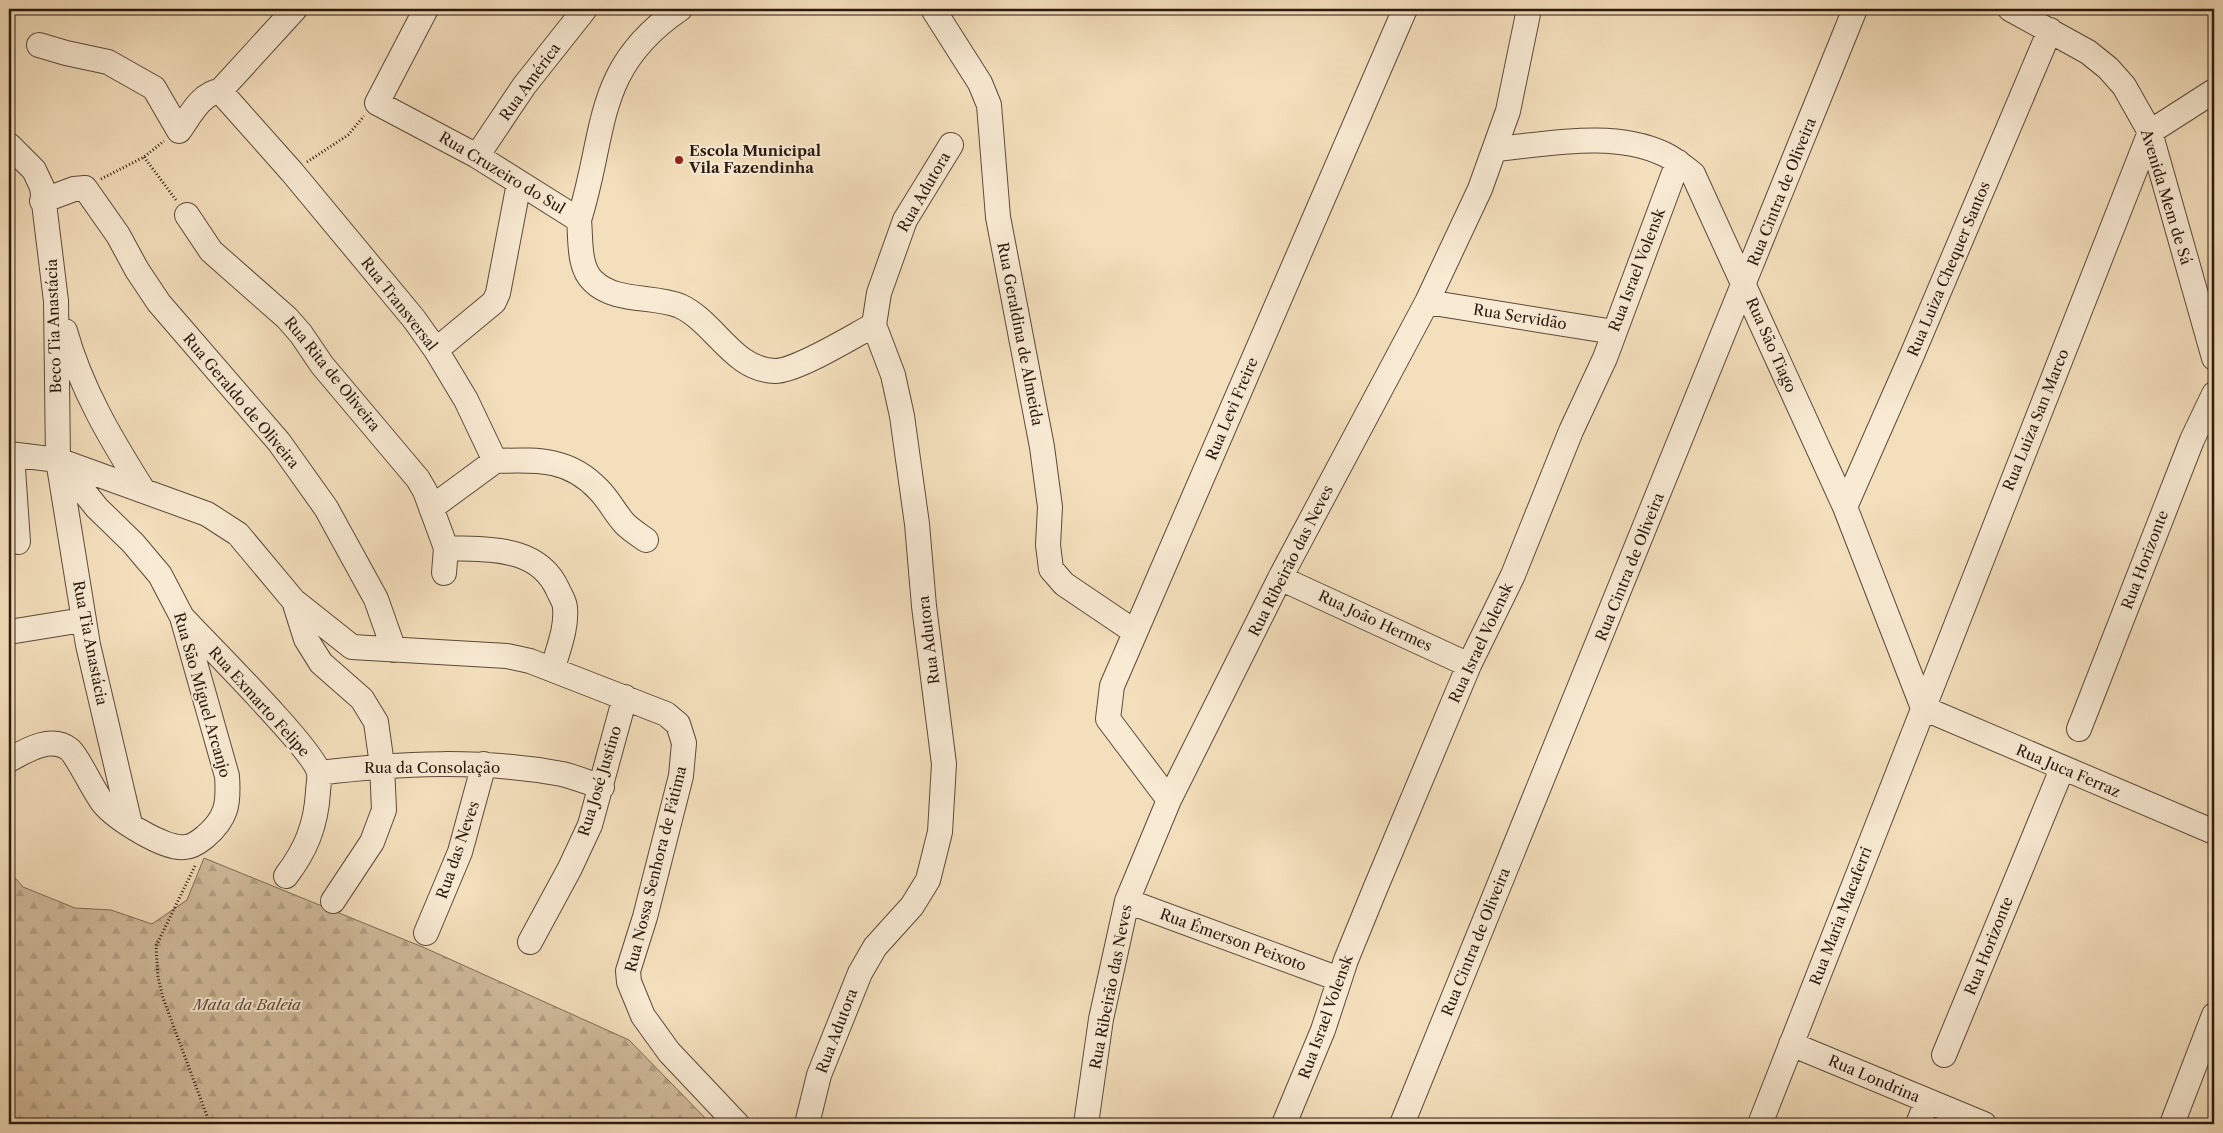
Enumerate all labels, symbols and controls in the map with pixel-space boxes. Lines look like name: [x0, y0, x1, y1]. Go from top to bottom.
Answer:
street label: Rua América: [495, 39, 564, 124]
street label: Rua Cintra de Oliveira: [1743, 115, 1820, 269]
street label: Avenida Mem de Sá: [2137, 126, 2196, 267]
street label: Rua Cruzeiro do Sul: [436, 127, 569, 218]
place label: Escola Municipal Vila Fazendinha: [688, 141, 821, 177]
street label: Rua Adutora: [893, 148, 954, 235]
marker: Escola Municipal Vila Fazendinha: [673, 154, 685, 166]
street label: Rua Luiza Chequer Santos: [1903, 178, 1994, 359]
street label: Rua Israel Volensk: [1604, 204, 1669, 334]
street label: Rua Geraldina de Almeida: [993, 241, 1048, 427]
street label: Rua Transversal: [357, 253, 442, 355]
street label: Beco Tia Anastácia: [42, 258, 65, 394]
street label: Rua São Tiago: [1742, 294, 1801, 395]
street label: Rua Servidão: [1472, 300, 1568, 333]
street label: Rua Rita de Oliveira: [280, 312, 385, 435]
street label: Rua Geraldo de Oliveira: [179, 329, 304, 472]
street label: Rua Luiza San Marco: [1998, 346, 2073, 494]
street label: Rua Levi Freire: [1201, 355, 1262, 463]
street label: Rua Ribeirão das Neves: [1244, 482, 1337, 640]
street label: Rua Cintra de Oliveira: [1591, 490, 1668, 644]
street label: Rua Horizonte: [2117, 508, 2172, 612]
street label: Rua Israel Volensk: [1444, 578, 1517, 706]
street label: Rua Tia Anastácia: [69, 579, 112, 707]
street label: Rua João Hermes: [1315, 586, 1435, 655]
street label: Rua Adutora: [914, 595, 943, 686]
street label: Rua São Miguel Arcanjo: [170, 610, 235, 780]
street label: Rua Exmarto Felipe: [205, 643, 314, 761]
street label: Rua José Justino: [574, 723, 625, 838]
street label: Rua Juca Ferraz: [2013, 740, 2124, 801]
street label: Rua da Consolação: [364, 758, 500, 777]
street label: Rua Nossa Senhora de Fátima: [621, 764, 690, 974]
street label: Rua das Neves: [432, 798, 483, 901]
street label: Rua Maria Macaferri: [1805, 843, 1876, 988]
street label: Rua Cintra de Oliveira: [1437, 865, 1514, 1019]
street label: Rua Horizonte: [1960, 894, 2017, 998]
street label: Rua Ribeirão das Neves: [1085, 903, 1136, 1071]
street label: Rua Émerson Peixoto: [1157, 904, 1309, 975]
street label: Rua Israel Volensk: [1294, 951, 1357, 1081]
street label: Rua Adutora: [812, 986, 861, 1076]
park label: Mata da Baleia: [191, 995, 301, 1014]
street label: Rua Londrina: [1826, 1051, 1923, 1106]

